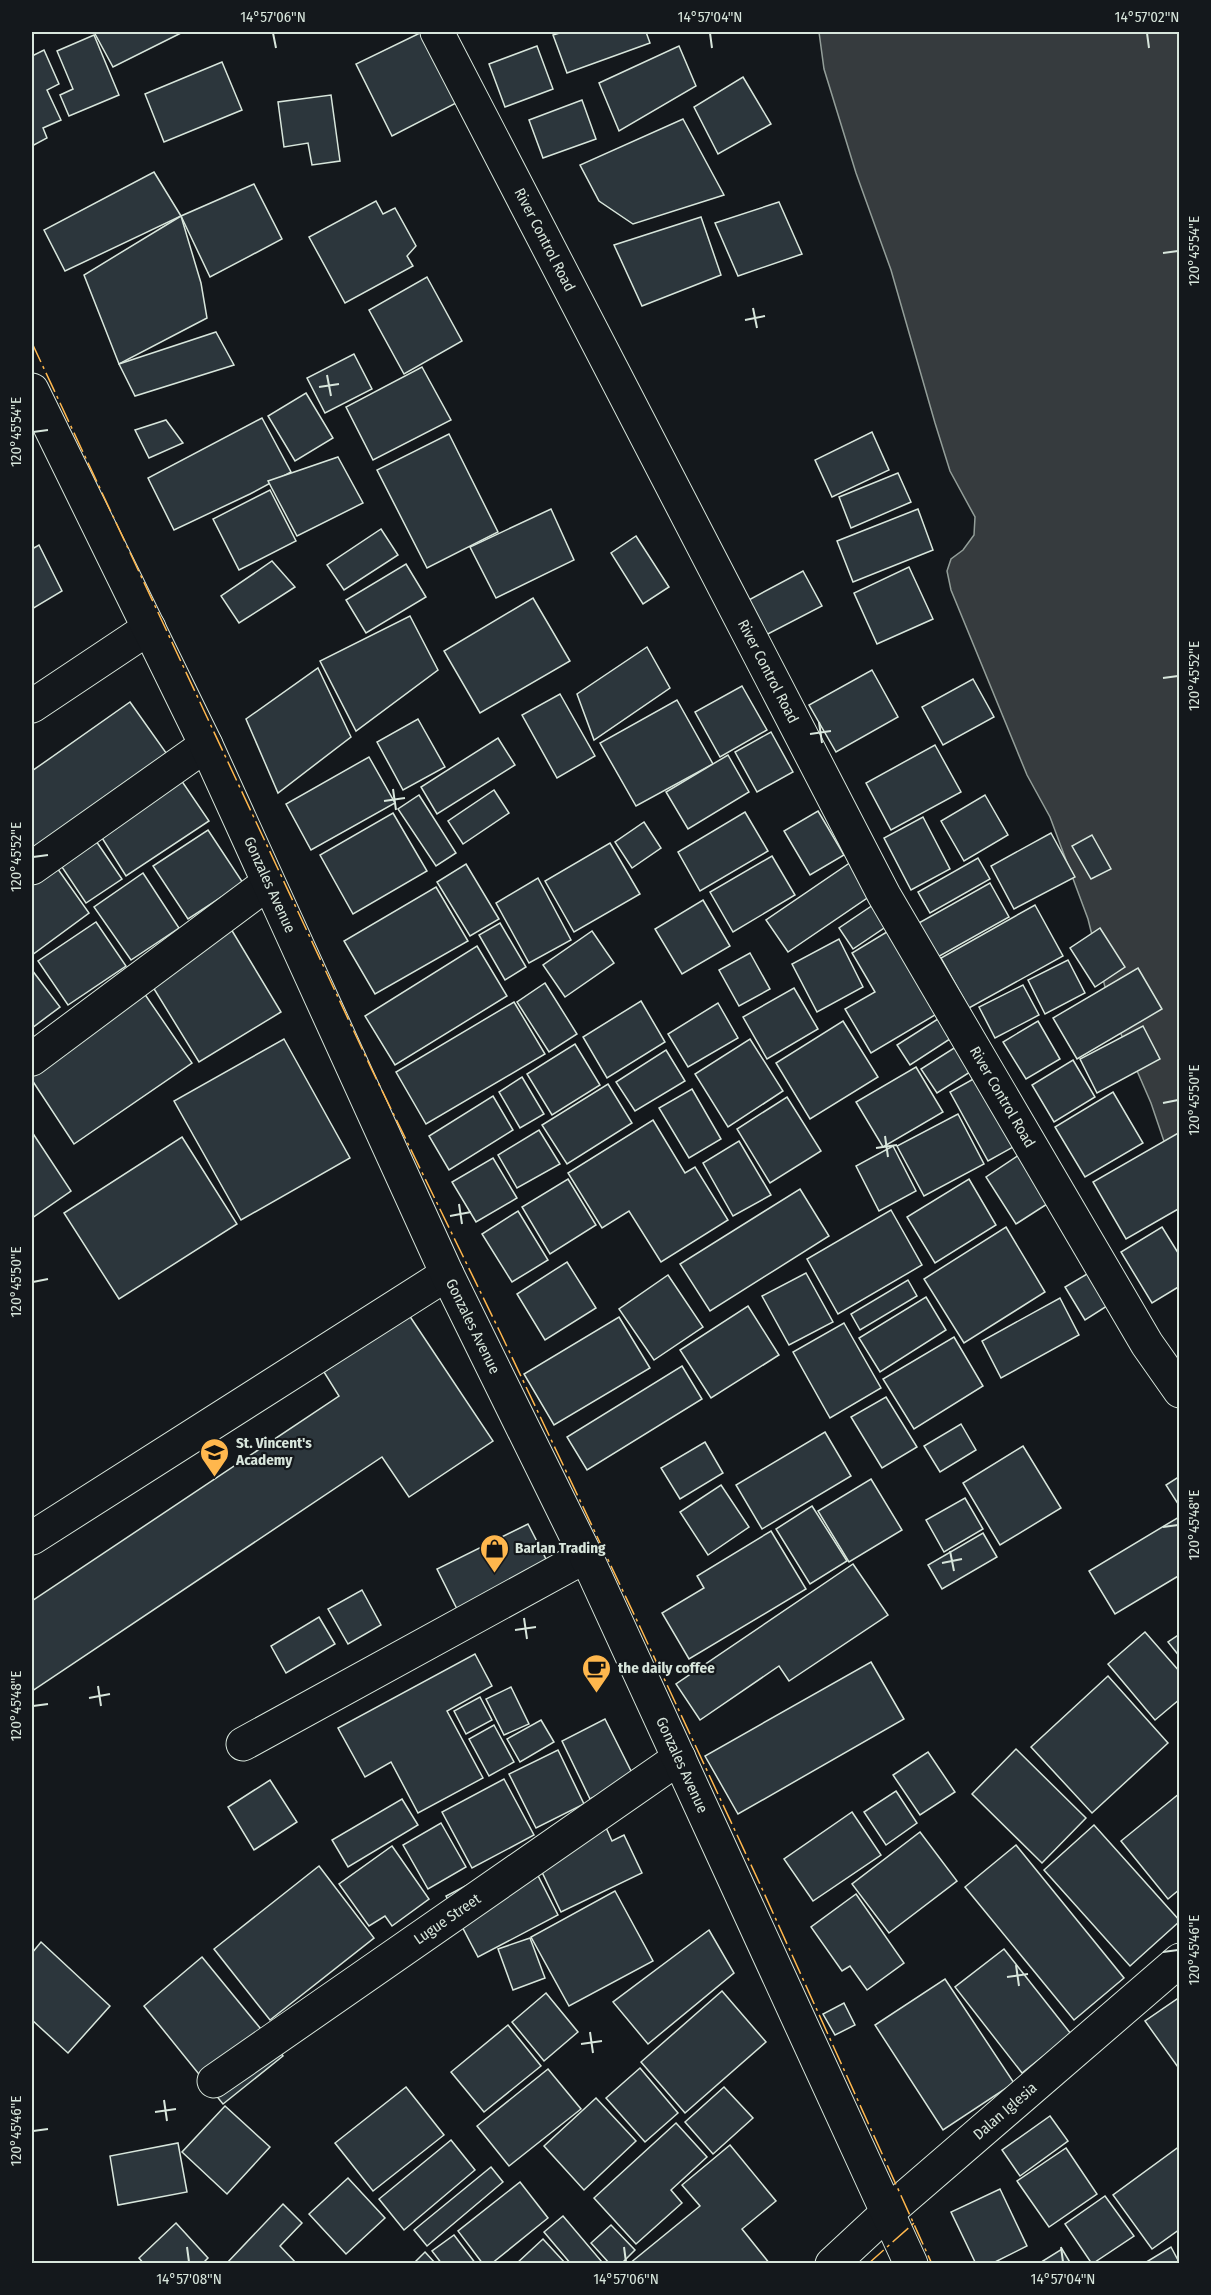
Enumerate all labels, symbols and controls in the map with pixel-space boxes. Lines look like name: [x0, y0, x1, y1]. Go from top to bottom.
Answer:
text: 14°57'06"N: [240, 8, 306, 26]
text: 14°57'04"N: [678, 8, 742, 26]
text: 14°57'02"N: [1115, 8, 1179, 26]
street label: River Control Road: [510, 185, 579, 295]
text: 120°45'54"E: [1185, 216, 1203, 286]
text: 120°45'54"E: [7, 397, 25, 467]
street label: River Control Road: [734, 616, 802, 726]
text: 120°45'52"E: [1185, 641, 1203, 711]
text: 120°45'52"E: [7, 822, 25, 892]
street label: Gonzales Avenue: [240, 834, 299, 936]
street label: River Control Road: [966, 1043, 1039, 1151]
text: 120°45'50"E: [1185, 1064, 1203, 1136]
text: 120°45'50"E: [7, 1246, 25, 1318]
street label: Gonzales Avenue: [442, 1276, 504, 1377]
place label: St. Vincent's Academy: [235, 1434, 312, 1469]
school or university icon: St. Vincent's Academy: [199, 1436, 231, 1478]
text: 120°45'48"E: [1185, 1490, 1203, 1560]
shop icon: Barlan Trading: [478, 1532, 510, 1574]
place label: Barlan Trading: [515, 1539, 606, 1557]
cafe icon: the daily coffee: [581, 1652, 613, 1694]
place label: the daily coffee: [618, 1659, 715, 1677]
text: 120°45'48"E: [7, 1671, 25, 1741]
street label: Gonzales Avenue: [652, 1714, 712, 1816]
street label: Lugue Street: [411, 1890, 484, 1948]
text: 120°45'46"E: [1185, 1915, 1203, 1985]
street label: Dalan Iglesia: [969, 2079, 1041, 2143]
text: 120°45'46"E: [7, 2096, 25, 2166]
text: 14°57'08"N: [156, 2270, 222, 2288]
text: 14°57'06"N: [593, 2270, 659, 2288]
text: 14°57'04"N: [1031, 2270, 1095, 2288]

